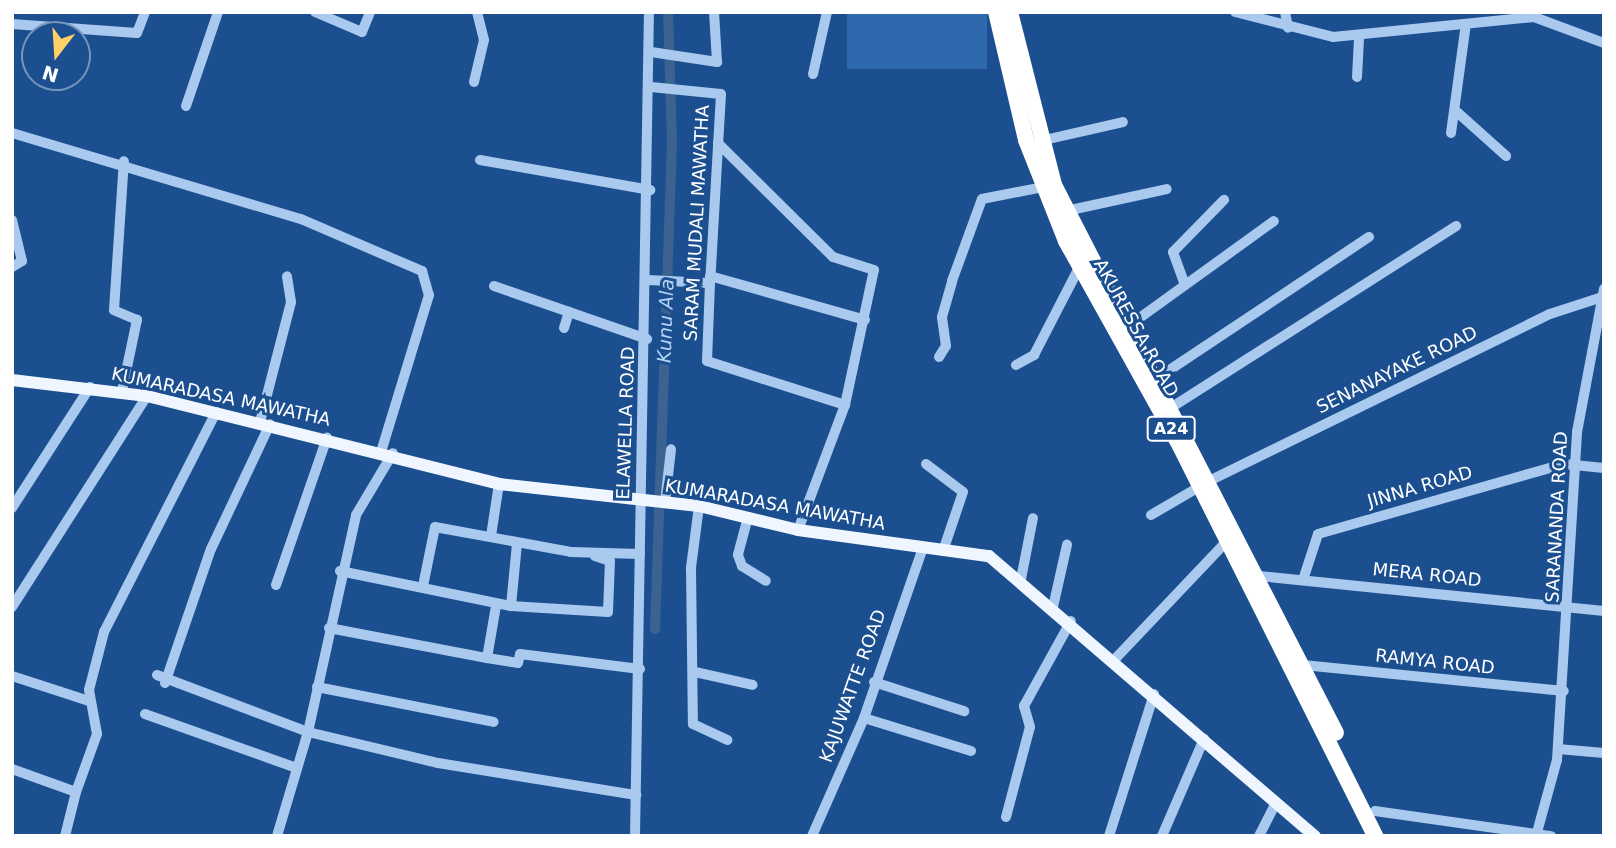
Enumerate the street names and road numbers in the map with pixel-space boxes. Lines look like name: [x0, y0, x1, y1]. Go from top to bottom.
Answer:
street label: SARAM MUDALI MAWATHA: [680, 104, 714, 342]
street label: AKURESSA ROAD: [1089, 255, 1183, 401]
street label: SENANAYAKE ROAD: [1313, 322, 1481, 418]
street label: ELAWELLA ROAD: [613, 346, 639, 500]
street label: KUMARADASA MAWATHA: [109, 363, 333, 431]
road number: A24: [1146, 416, 1196, 442]
street label: SARANANDA ROAD: [1542, 431, 1572, 603]
street label: JINNA ROAD: [1365, 462, 1475, 512]
street label: KUMARADASA MAWATHA: [663, 475, 887, 535]
street label: MERA ROAD: [1372, 559, 1482, 591]
street label: KAJUWATTE ROAD: [815, 607, 891, 765]
street label: RAMYA ROAD: [1374, 645, 1496, 679]

